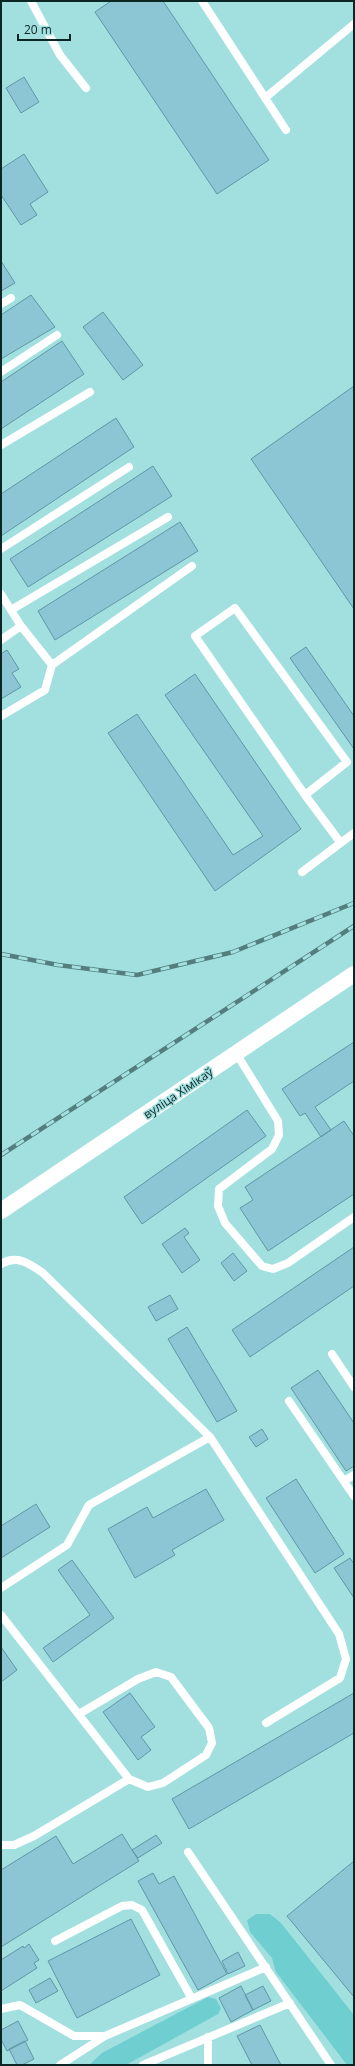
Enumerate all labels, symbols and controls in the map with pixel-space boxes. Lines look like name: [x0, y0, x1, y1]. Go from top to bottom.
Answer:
scale bar: [18, 16, 70, 42]
text: 20 m: [24, 21, 52, 38]
street label: вуліца Хімікаў: [140, 1063, 217, 1123]

